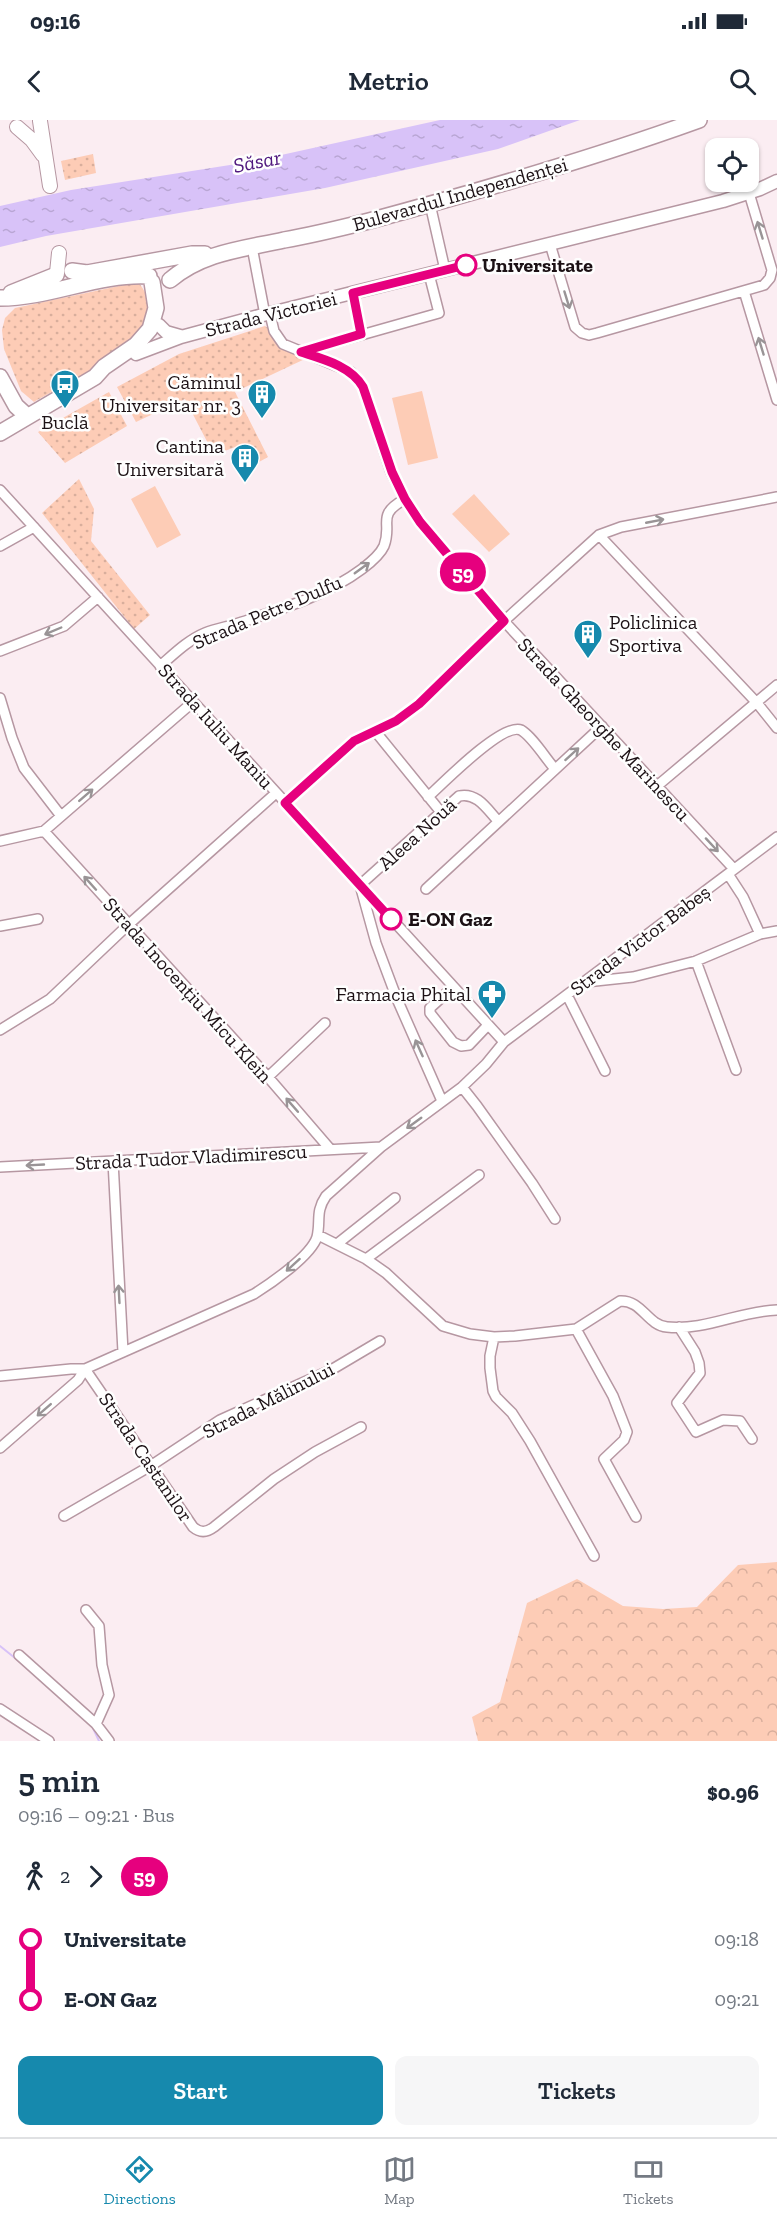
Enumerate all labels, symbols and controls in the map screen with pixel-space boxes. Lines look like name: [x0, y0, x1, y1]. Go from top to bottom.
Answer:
text: 09:16: [30, 8, 81, 35]
icon: back: [18, 65, 51, 98]
text: Metrio: [348, 65, 429, 97]
icon: search: [726, 65, 759, 98]
map controls: [705, 138, 759, 192]
button: locate: [705, 138, 759, 192]
water label: Săsar: [231, 144, 284, 178]
street label: Bulevardul Independenței: [350, 152, 571, 236]
one-way arrow: [754, 221, 765, 240]
place label: Universitate: [482, 253, 593, 277]
marker: Universitate: [455, 254, 477, 276]
street label: Strada Victoriei: [203, 286, 340, 342]
one-way arrow: [562, 290, 573, 309]
one-way arrow: [754, 337, 765, 356]
bus stop icon: Buclă: [49, 368, 81, 410]
place label: Căminul Universitar nr. 3: [101, 370, 241, 417]
building icon: Căminul Universitar nr. 3: [246, 378, 278, 420]
place label: Buclă: [41, 410, 89, 434]
place label: Cantina Universitară: [116, 434, 224, 481]
building icon: Cantina Universitară: [229, 442, 261, 484]
one-way arrow: [645, 515, 665, 526]
line badge: 59: [436, 552, 490, 592]
text: 59: [452, 560, 474, 585]
one-way arrow: [354, 562, 370, 575]
street label: Strada Petre Dulfu: [189, 570, 345, 654]
place label: Policlinica Sportiva: [609, 610, 698, 657]
building icon: Policlinica Sportiva: [572, 618, 604, 660]
one-way arrow: [44, 626, 63, 637]
street label: Strada Gheorghe Marinescu: [513, 632, 695, 826]
street label: Strada Iuliu Maniu: [153, 658, 279, 794]
one-way arrow: [564, 746, 579, 761]
one-way arrow: [78, 788, 94, 801]
street label: Aleea Nouă: [373, 792, 461, 875]
one-way arrow: [704, 838, 719, 853]
one-way arrow: [83, 876, 97, 891]
street label: Strada Victor Babeș: [565, 880, 715, 1000]
street label: Strada Inocențiu Micu Klein: [98, 892, 278, 1088]
place label: E-ON Gaz: [408, 907, 493, 931]
marker: E-ON Gaz: [380, 908, 402, 930]
pharmacy icon: Farmacia Phital: [476, 978, 508, 1020]
place label: Farmacia Phital: [335, 982, 471, 1006]
one-way arrow: [412, 1039, 424, 1057]
one-way arrow: [285, 1098, 299, 1113]
one-way arrow: [406, 1116, 422, 1129]
street label: Strada Tudor Vladimirescu: [74, 1139, 308, 1175]
one-way arrow: [26, 1160, 46, 1171]
one-way arrow: [285, 1258, 300, 1272]
one-way arrow: [114, 1284, 125, 1304]
street label: Strada Mălinului: [198, 1356, 338, 1443]
street label: Strada Castanilor: [94, 1388, 198, 1526]
one-way arrow: [37, 1403, 52, 1417]
text: 5 min: [18, 1761, 99, 1800]
text: $0.96: [707, 1779, 759, 1806]
text: 09:16 – 09:21 · Bus: [18, 1803, 175, 1827]
icon: walk: [18, 1860, 51, 1893]
icon: forward: [79, 1860, 112, 1893]
text: 2: [60, 1864, 70, 1888]
text: 59: [133, 1864, 156, 1889]
text: Universitate: [64, 1926, 186, 1953]
text: 09:18: [714, 1927, 759, 1951]
text: E-ON Gaz: [64, 1986, 157, 2013]
text: 09:21: [714, 1987, 759, 2011]
button: Start: [18, 2056, 383, 2125]
button: Tickets: [395, 2056, 759, 2125]
tab: Directions: [104, 2153, 176, 2208]
tab: Map: [383, 2153, 416, 2208]
tab: Tickets: [623, 2153, 673, 2208]

